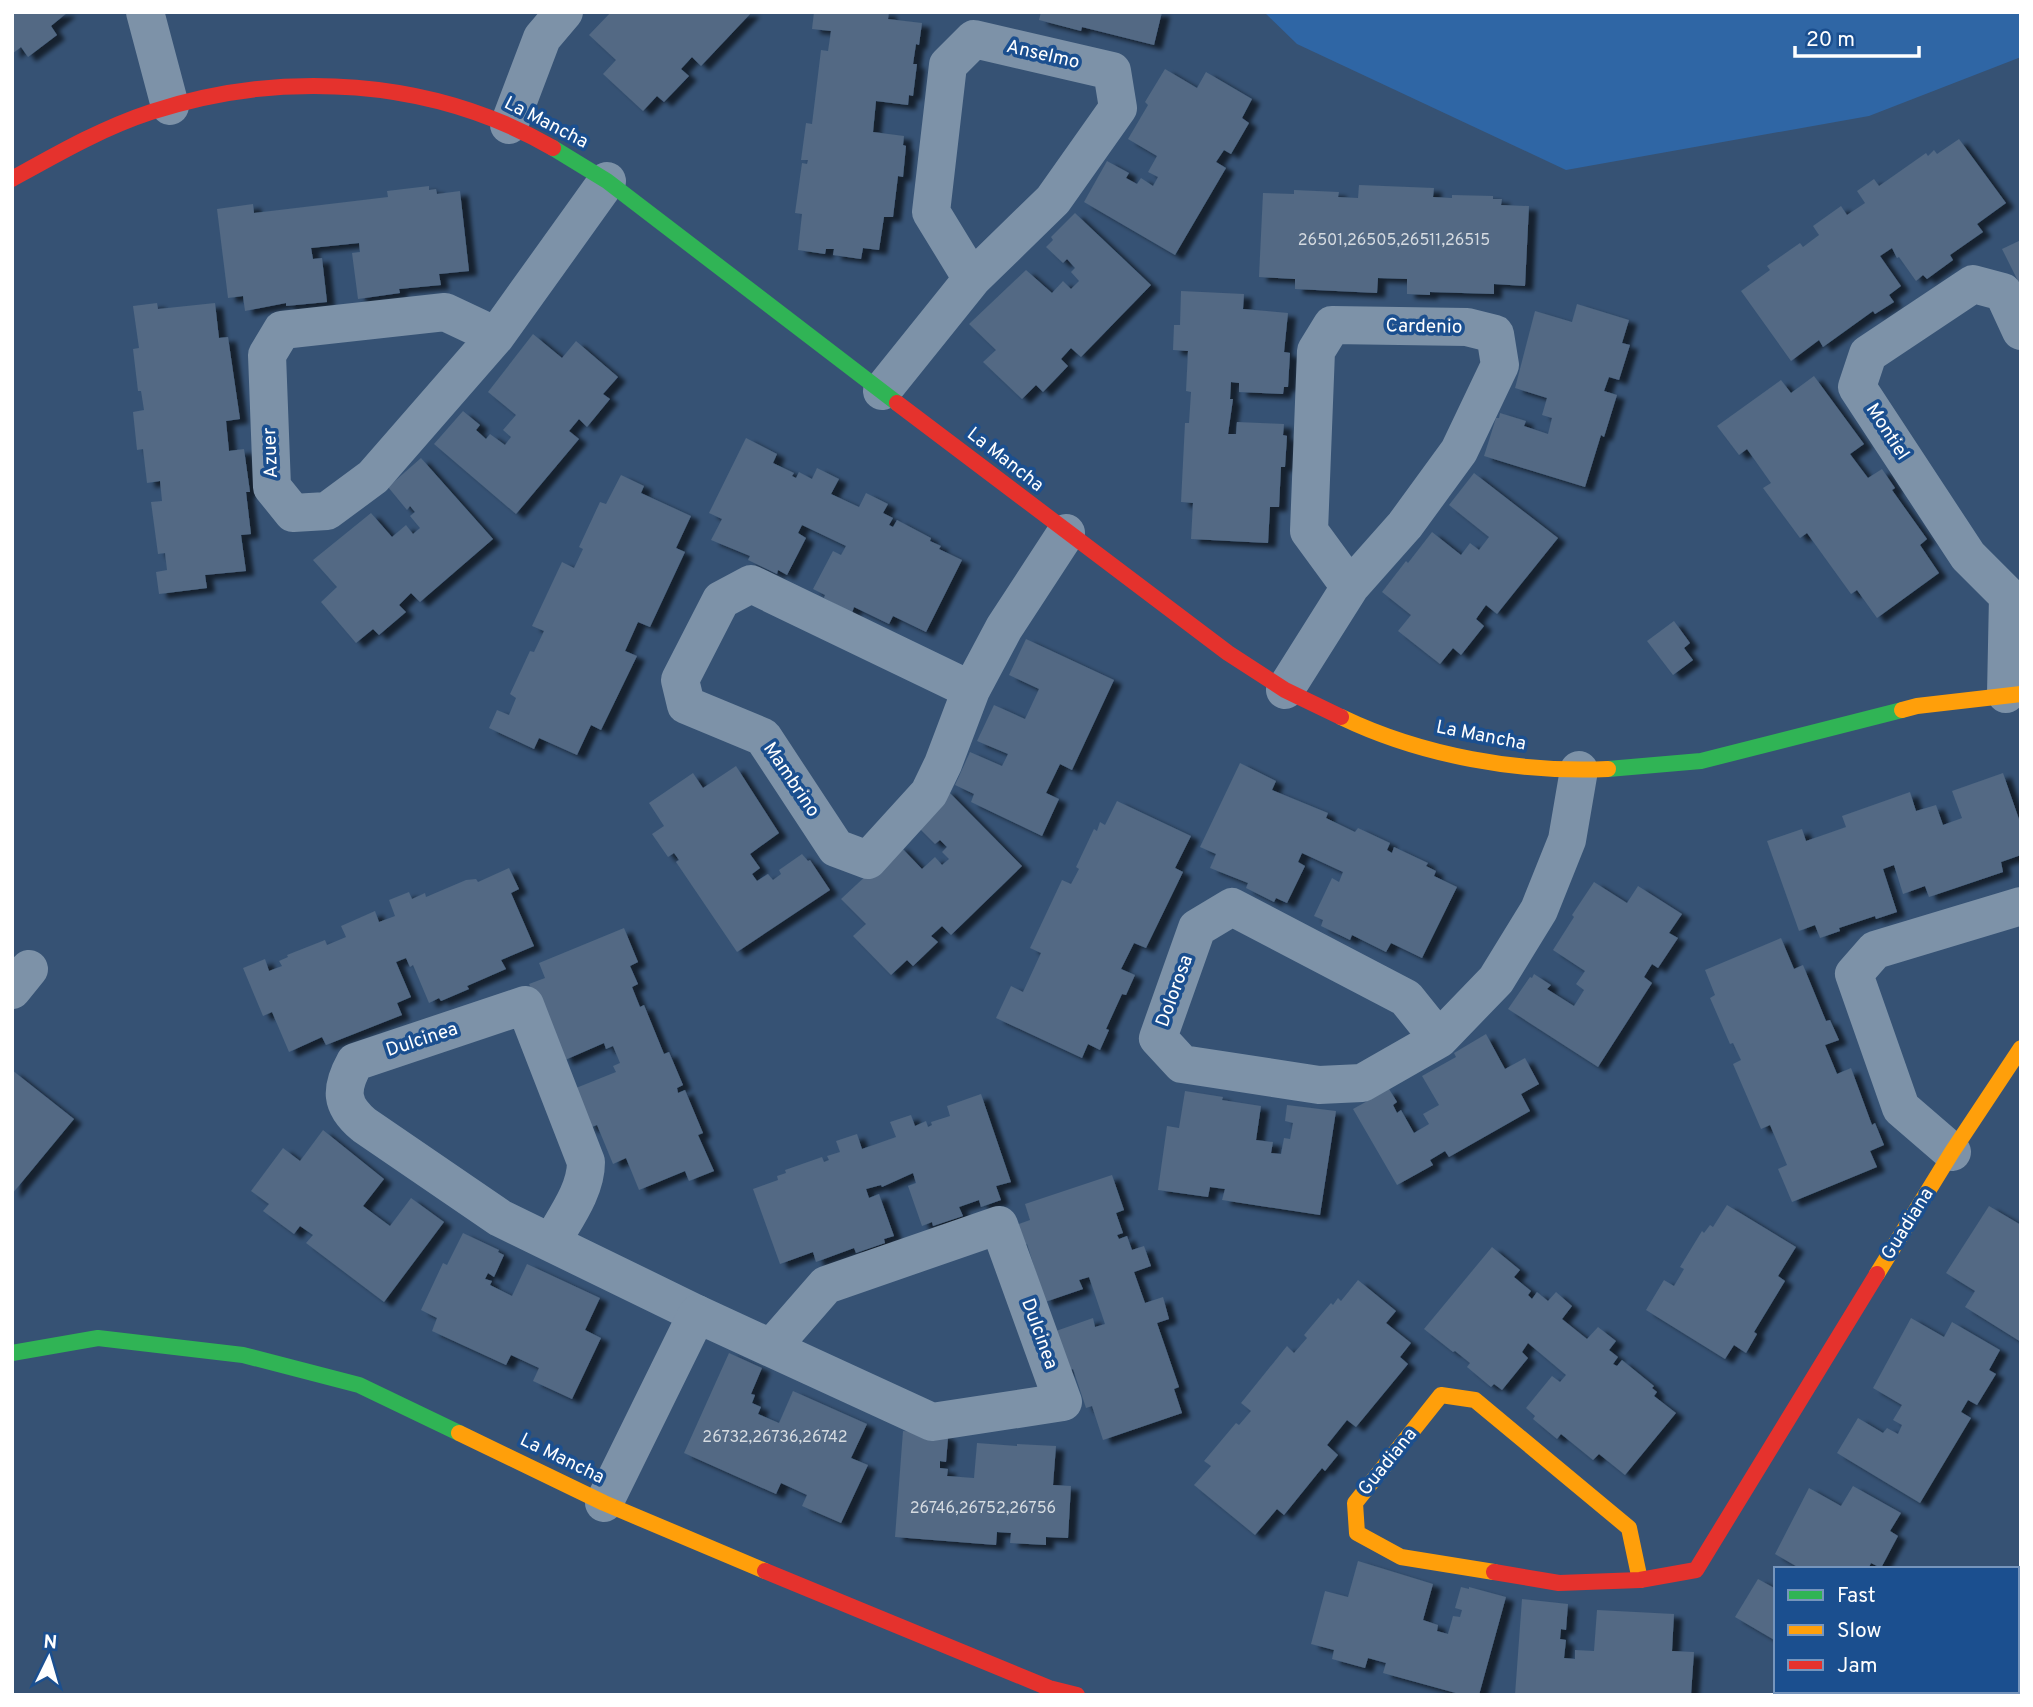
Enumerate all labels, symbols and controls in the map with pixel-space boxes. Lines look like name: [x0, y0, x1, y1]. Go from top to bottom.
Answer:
scale bar: [1795, 14, 1919, 58]
text: 20 m: [1806, 27, 1855, 54]
street label: Anselmo: [1004, 35, 1082, 75]
street label: La Mancha: [500, 92, 592, 154]
house number: 26501,26505,26511,26515: [1298, 231, 1490, 251]
street label: Cardenio: [1385, 314, 1463, 340]
street label: Montiel: [1860, 399, 1914, 465]
street label: La Mancha: [962, 422, 1048, 498]
street label: Azuer: [258, 427, 284, 479]
street label: La Mancha: [1434, 716, 1528, 756]
street label: Mambrino: [757, 738, 825, 822]
street label: Dolorosa: [1151, 952, 1199, 1030]
street label: Dulcinea: [383, 1017, 461, 1063]
street label: Guadiana: [1876, 1183, 1940, 1265]
street label: Dulcinea: [1015, 1295, 1063, 1373]
street label: Guadiana: [1353, 1423, 1423, 1501]
street label: La Mancha: [516, 1428, 608, 1490]
house number: 26732,26736,26742: [702, 1428, 848, 1448]
house number: 26746,26752,26756: [910, 1499, 1056, 1519]
legend: [1774, 1567, 2019, 1693]
text: Fast: [1837, 1583, 1876, 1610]
text: Slow: [1837, 1618, 1882, 1645]
north arrow: [14, 1623, 84, 1693]
text: N: [42, 1631, 58, 1656]
text: Jam: [1837, 1653, 1878, 1680]

